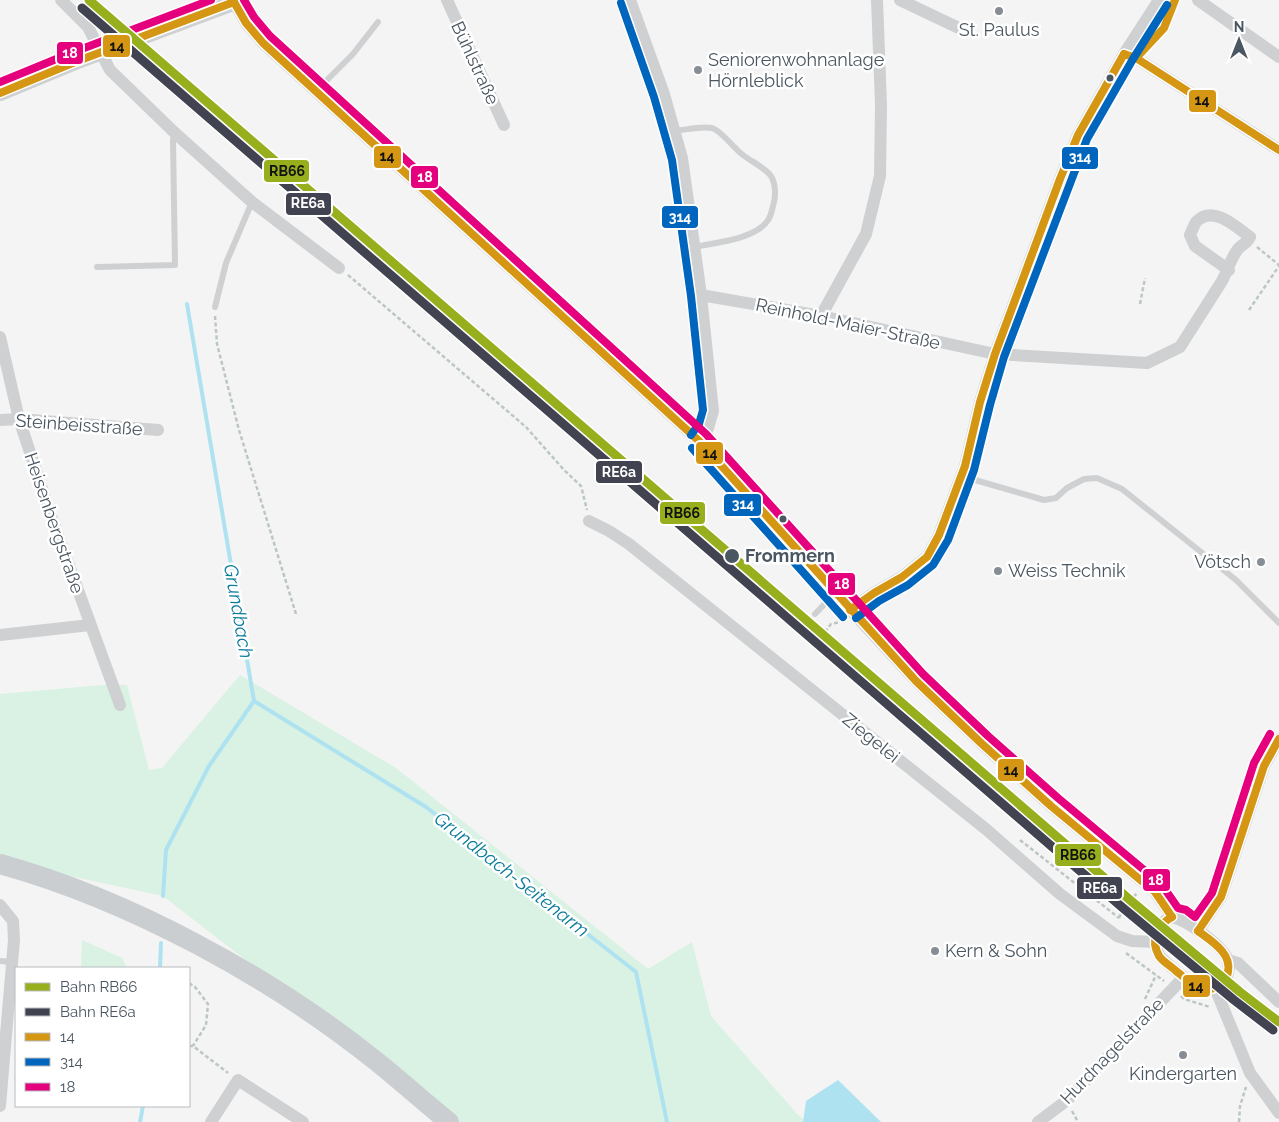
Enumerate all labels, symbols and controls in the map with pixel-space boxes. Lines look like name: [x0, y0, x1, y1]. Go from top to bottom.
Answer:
marker: St. Paulus: [993, 5, 1005, 17]
north arrow: [1214, 15, 1264, 65]
street label: Bühlstraße: [447, 18, 504, 108]
place label: St. Paulus: [959, 19, 1040, 40]
text: N: [1234, 19, 1244, 35]
line badge: 14: [102, 34, 131, 58]
text: 14: [110, 38, 124, 54]
line badge: 18: [56, 41, 84, 65]
text: 18: [62, 45, 78, 61]
place label: Seniorenwohnanlage Hörnleblick: [708, 49, 885, 91]
marker: Seniorenwohnanlage Hörnleblick: [692, 64, 704, 76]
unlabelled marker: [1105, 73, 1115, 83]
line badge: 14: [1188, 89, 1217, 113]
text: 14: [1195, 92, 1209, 108]
line badge: 14: [373, 145, 402, 169]
line badge: 314: [1061, 146, 1099, 170]
text: 14: [380, 148, 394, 164]
text: 314: [1069, 149, 1091, 165]
line badge: RB66: [263, 159, 310, 183]
text: RB66: [269, 163, 305, 179]
line badge: 18: [410, 165, 439, 189]
text: 18: [417, 169, 433, 185]
line badge: RE6a: [285, 192, 332, 216]
text: RE6a: [291, 195, 325, 211]
line badge: 314: [661, 205, 699, 229]
text: 314: [669, 209, 691, 225]
street label: Reinhold-Maier-Straße: [754, 294, 943, 353]
street label: Steinbeisstraße: [15, 410, 144, 439]
line badge: 14: [695, 441, 724, 465]
text: 14: [703, 445, 717, 461]
street label: Heisenbergstraße: [21, 450, 89, 596]
line badge: RE6a: [595, 460, 643, 484]
text: RE6a: [602, 464, 636, 480]
line badge: 314: [723, 493, 762, 517]
text: 314: [732, 496, 754, 512]
line badge: RB66: [659, 501, 706, 525]
text: RB66: [664, 505, 700, 521]
unlabelled marker: [778, 514, 788, 524]
place label: Frommern: [745, 545, 835, 566]
marker: Frommern: [723, 547, 741, 565]
place label: Vötsch: [1194, 551, 1251, 572]
marker: Vötsch: [1255, 556, 1267, 568]
place label: Weiss Technik: [1008, 560, 1126, 581]
water label: Grundbach: [220, 562, 258, 660]
marker: Weiss Technik: [992, 565, 1004, 577]
line badge: 18: [827, 572, 856, 596]
text: 18: [834, 576, 850, 592]
street label: Ziegelei: [839, 708, 904, 767]
line badge: 14: [997, 758, 1025, 782]
text: 14: [1004, 762, 1018, 778]
water label: Grundbach-Seitenarm: [430, 807, 594, 941]
line badge: RB66: [1054, 843, 1102, 867]
text: RB66: [1060, 847, 1096, 863]
line badge: 18: [1142, 868, 1171, 892]
text: 18: [1148, 872, 1164, 888]
line badge: RE6a: [1076, 876, 1123, 900]
text: RE6a: [1083, 880, 1117, 896]
place label: Kern & Sohn: [945, 940, 1047, 961]
marker: Kern & Sohn: [929, 945, 941, 957]
legend: [15, 967, 190, 1107]
line badge: 14: [1182, 974, 1211, 998]
text: Bahn RB66: [60, 978, 137, 996]
text: 14: [1189, 978, 1203, 994]
street label: Hurdnagelstraße: [1056, 993, 1168, 1108]
text: Bahn RE6a: [60, 1003, 136, 1021]
text: 14: [60, 1028, 75, 1046]
marker: Kindergarten: [1177, 1049, 1189, 1061]
text: 314: [60, 1053, 83, 1071]
place label: Kindergarten: [1129, 1063, 1237, 1084]
text: 18: [60, 1078, 75, 1096]

